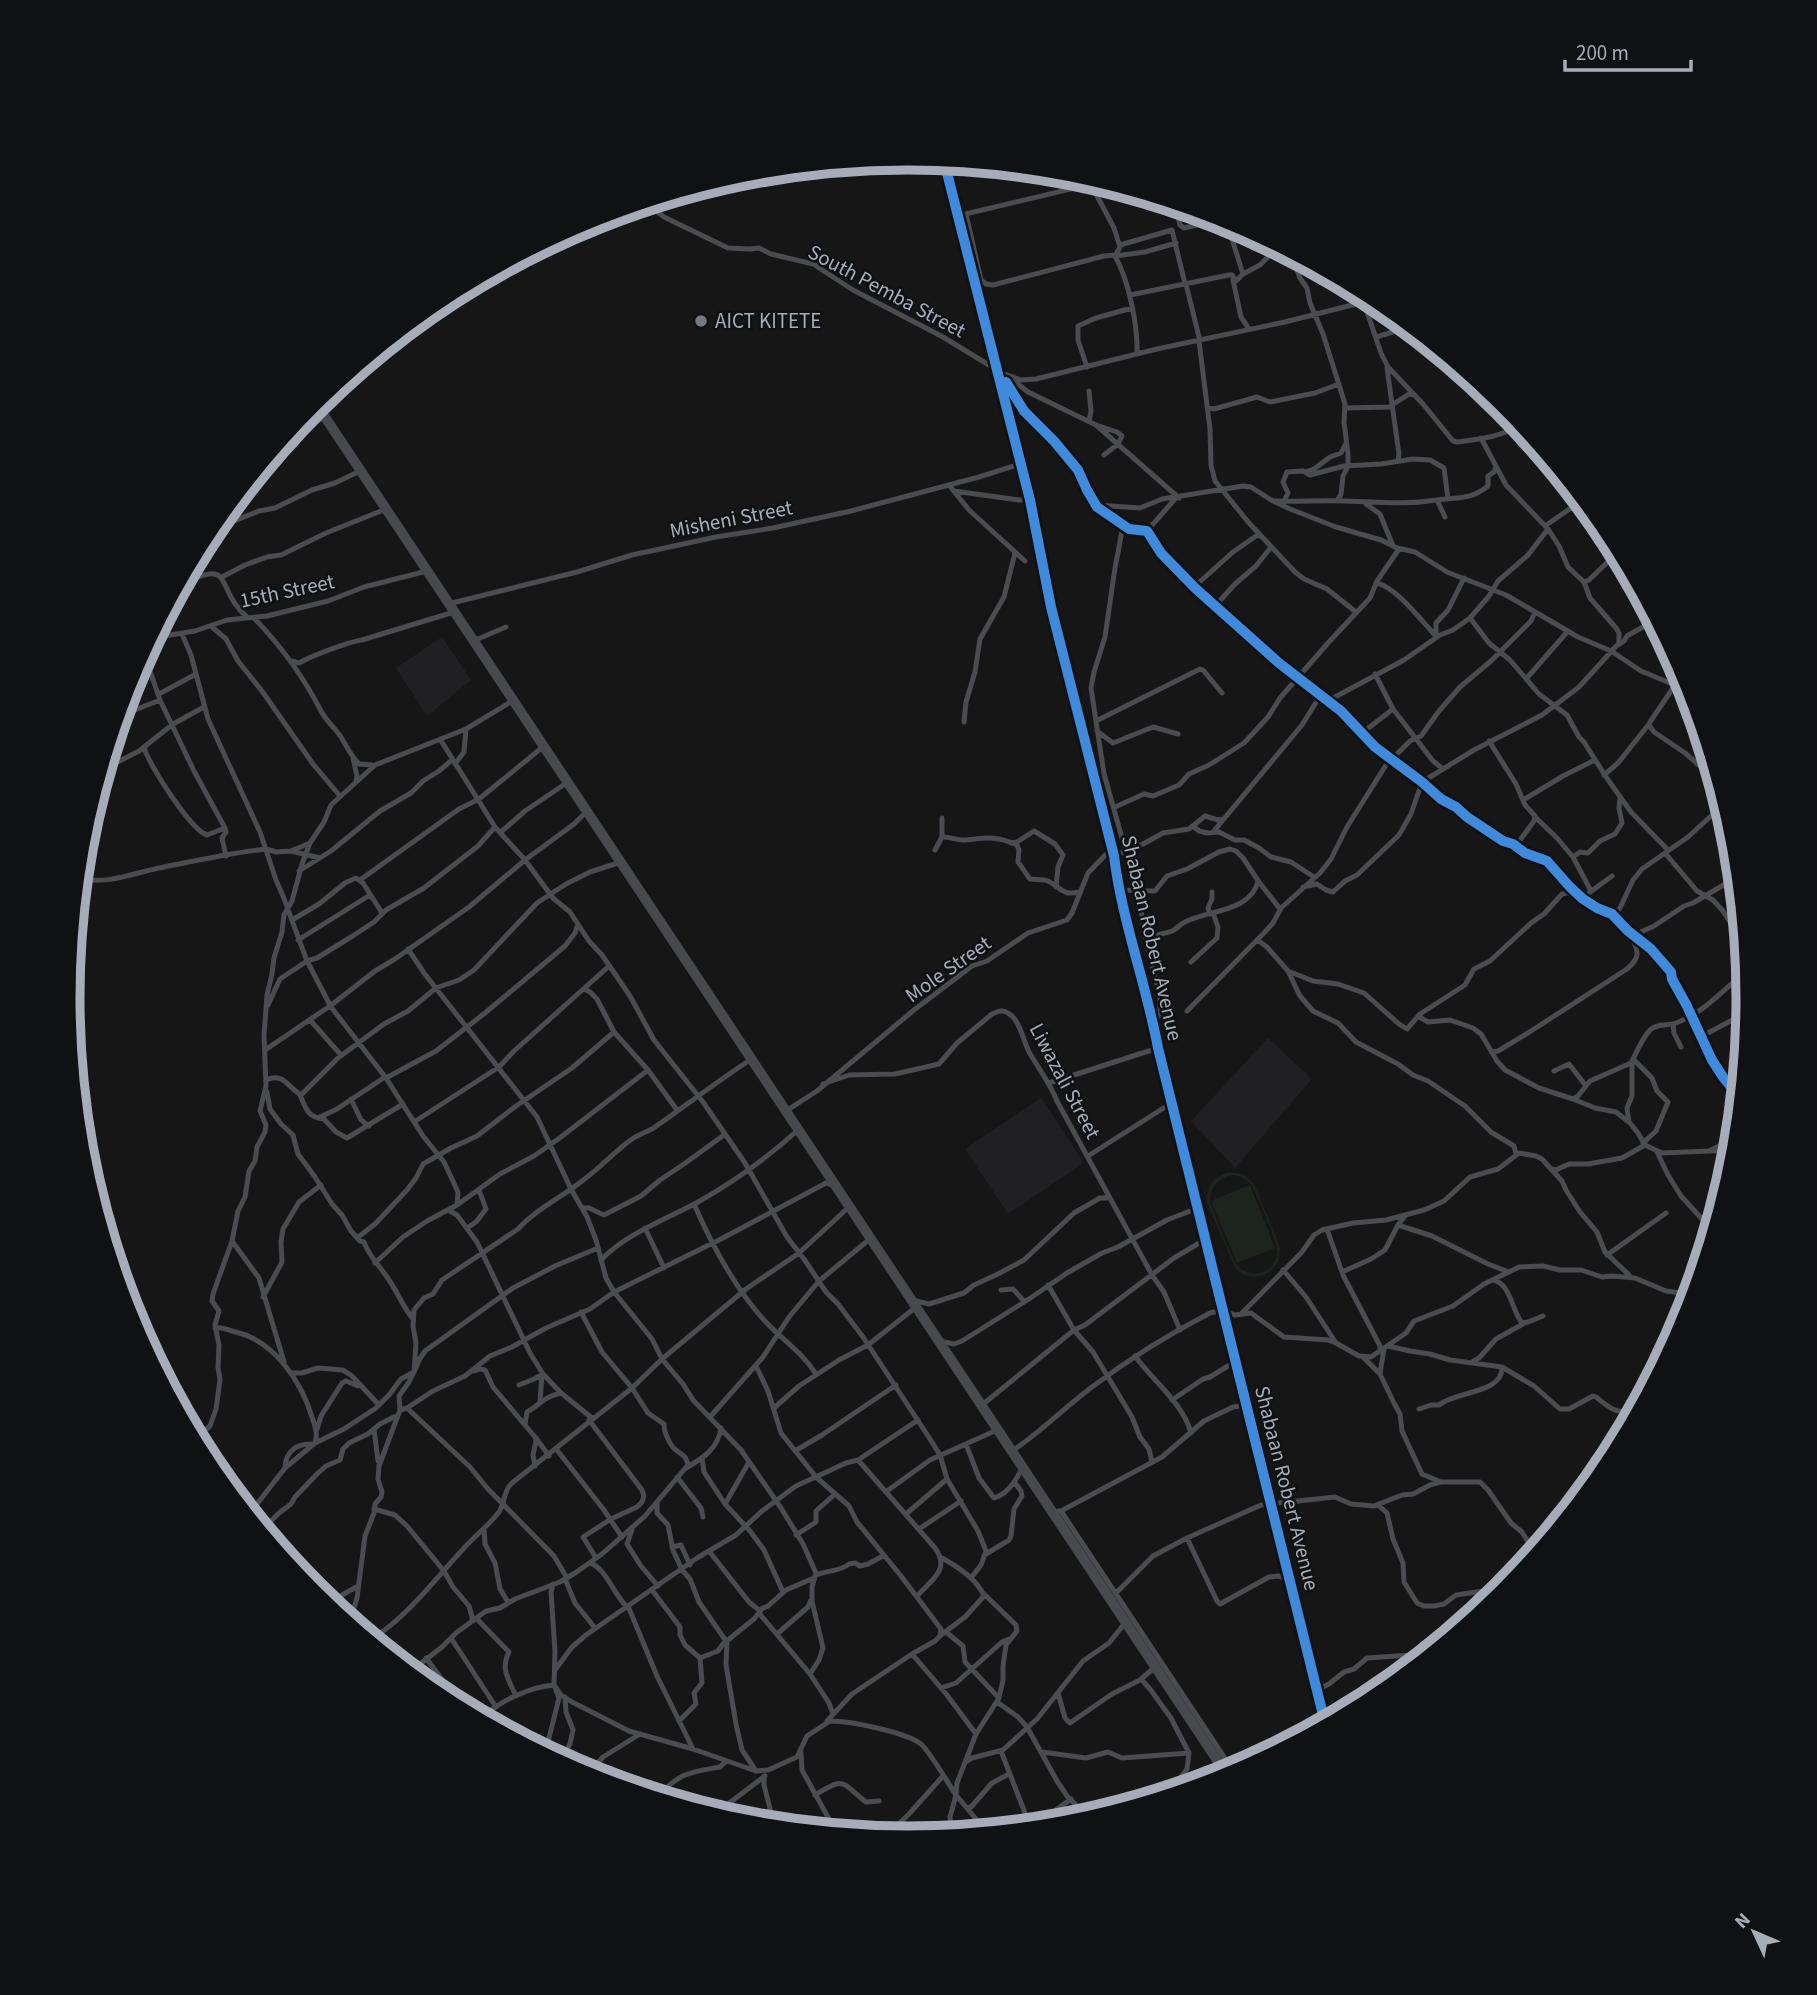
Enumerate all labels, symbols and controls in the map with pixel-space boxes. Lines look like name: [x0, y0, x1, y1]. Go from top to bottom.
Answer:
scale bar: [1565, 28, 1691, 72]
text: 200 m: [1576, 38, 1629, 68]
street label: South Pemba Street: [803, 237, 971, 345]
place label: AICT KITETE: [715, 306, 821, 336]
marker: AICT KITETE: [693, 313, 709, 329]
street label: Misheni Street: [667, 492, 795, 546]
street label: 15th Street: [237, 566, 337, 616]
street label: Shabaan Robert Avenue: [1114, 832, 1190, 1044]
street label: Mole Street: [899, 928, 997, 1010]
street label: Liwazali Street: [1022, 1018, 1108, 1144]
street label: Shabaan Robert Avenue: [1247, 1383, 1327, 1593]
north arrow: [1719, 1897, 1789, 1967]
text: N: [1729, 1907, 1757, 1935]

